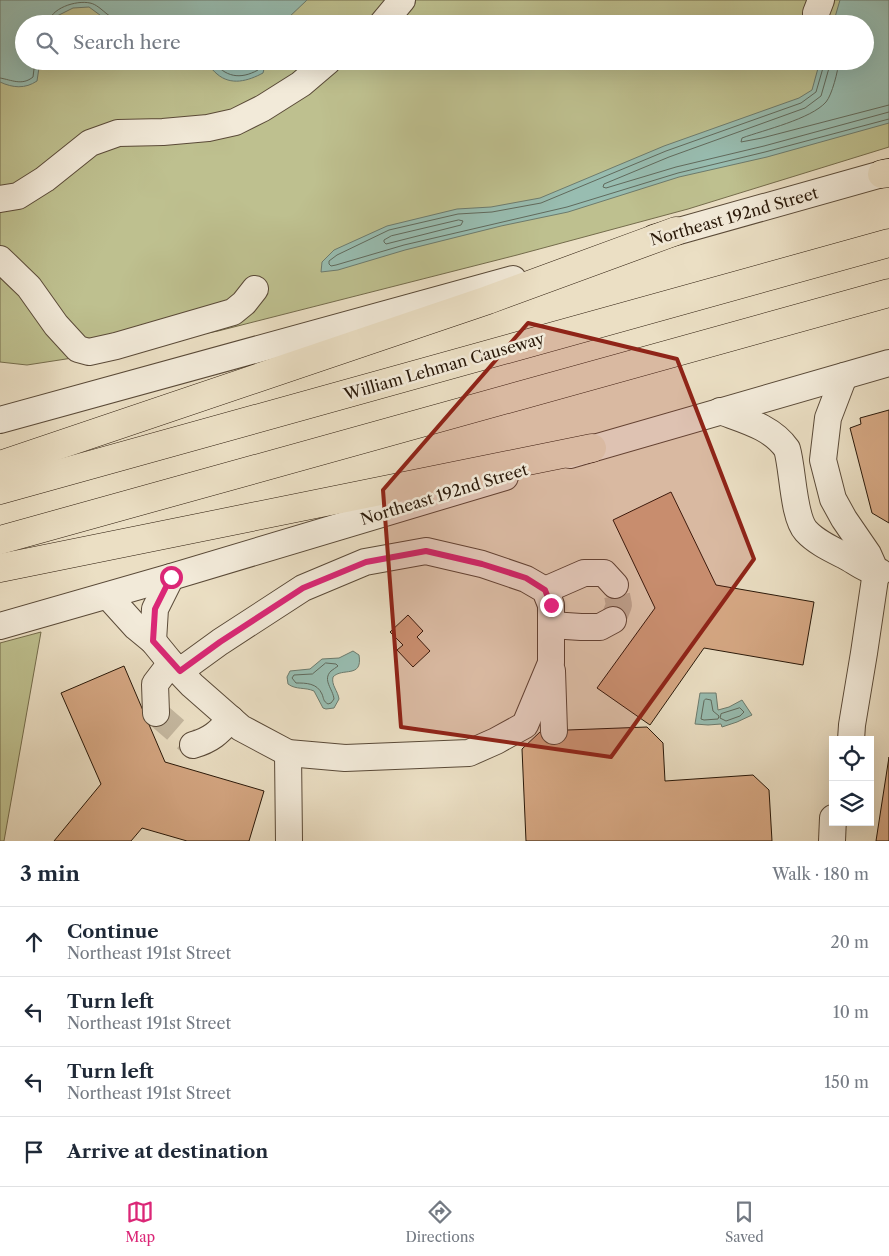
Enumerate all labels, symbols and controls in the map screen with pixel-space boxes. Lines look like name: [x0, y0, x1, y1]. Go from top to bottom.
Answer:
search box: [15, 15, 874, 70]
icon: search: [33, 29, 61, 57]
text: Search here: [73, 31, 181, 54]
street label: Northeast 192nd Street: [648, 182, 821, 250]
street label: William Lehman Causeway: [341, 327, 548, 404]
street label: Northeast 192nd Street: [358, 459, 530, 529]
route start: [160, 566, 183, 589]
route end: [540, 594, 563, 617]
map controls: [829, 736, 874, 826]
button: locate: [829, 736, 874, 781]
button: layers: [829, 781, 874, 826]
text: 3 min: [20, 861, 80, 886]
text: Walk · 180 m: [772, 864, 869, 884]
text: Continue: [67, 920, 159, 943]
icon: ahead: [20, 928, 48, 956]
text: 20 m: [830, 932, 869, 952]
text: Northeast 191st Street: [67, 943, 231, 963]
text: Turn left: [67, 990, 154, 1013]
icon: left: [20, 998, 48, 1026]
text: 10 m: [833, 1002, 869, 1022]
text: Northeast 191st Street: [67, 1013, 231, 1033]
text: Turn left: [67, 1060, 154, 1083]
icon: left: [20, 1068, 48, 1096]
text: 150 m: [824, 1072, 869, 1092]
text: Northeast 191st Street: [67, 1083, 231, 1103]
icon: arrive: [20, 1138, 48, 1166]
text: Arrive at destination: [67, 1140, 268, 1163]
tab: Map: [125, 1198, 155, 1246]
tab: Directions: [405, 1198, 475, 1246]
tab: Saved: [725, 1198, 764, 1246]

